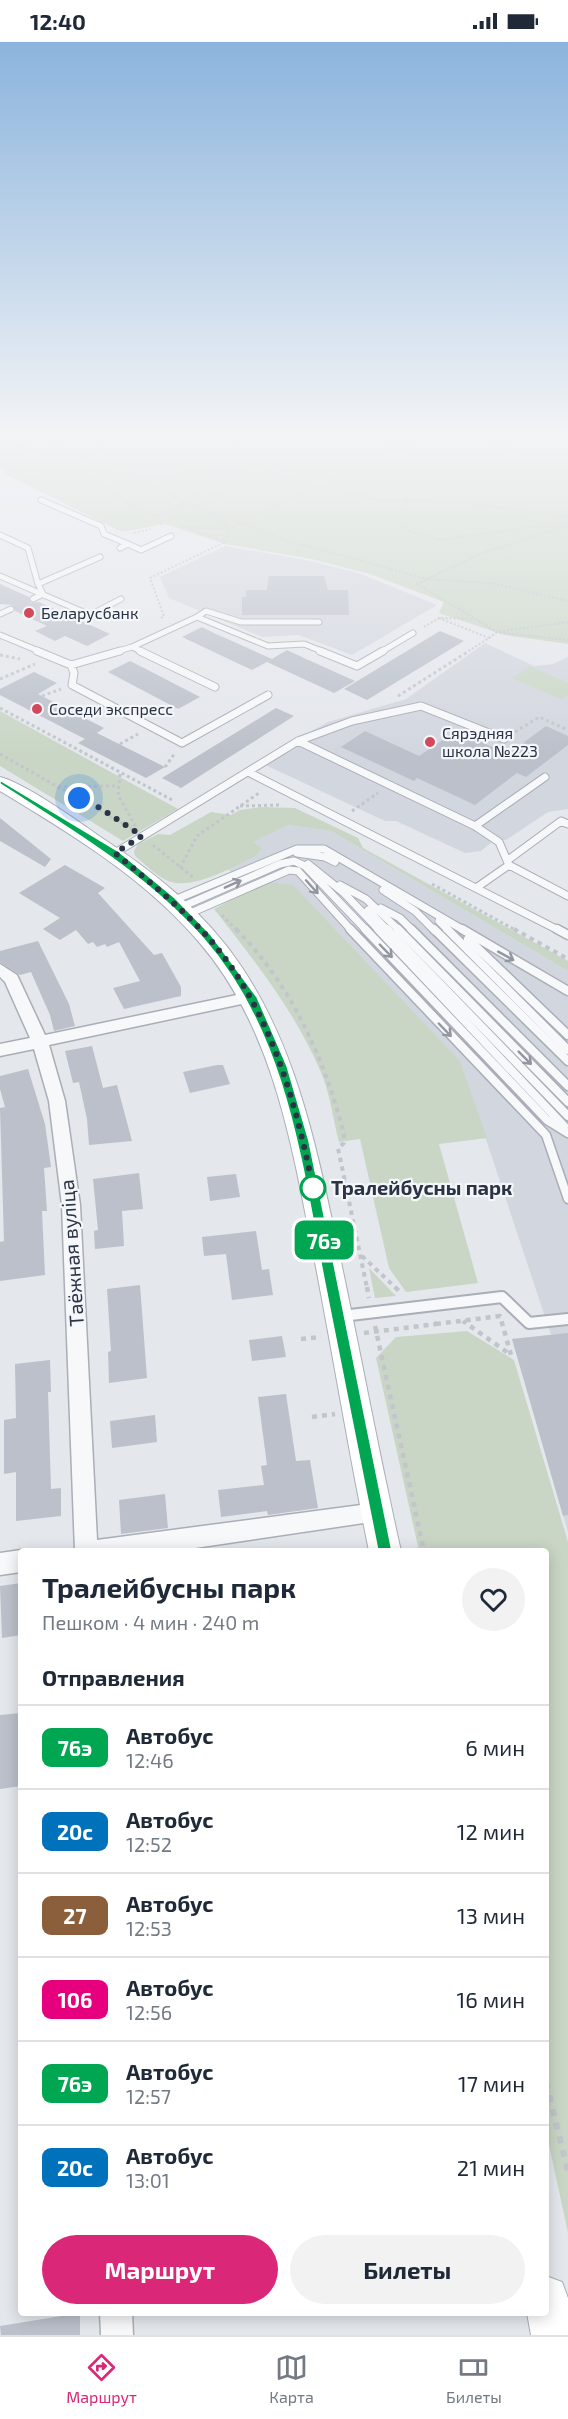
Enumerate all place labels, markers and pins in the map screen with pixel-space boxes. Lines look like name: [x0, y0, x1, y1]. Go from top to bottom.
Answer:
place label: Беларусбанк: [41, 603, 139, 623]
marker: Беларусбанк: [22, 606, 36, 620]
place label: Соседи экспресс: [49, 699, 173, 718]
marker: Соседи экспресс: [30, 702, 44, 716]
place label: Сярэдняя школа №223: [442, 723, 538, 760]
marker: Сярэдняя школа №223: [423, 735, 437, 749]
marker: Тралейбусны парк: [300, 1175, 326, 1201]
place label: Тралейбусны парк: [331, 1175, 512, 1199]

